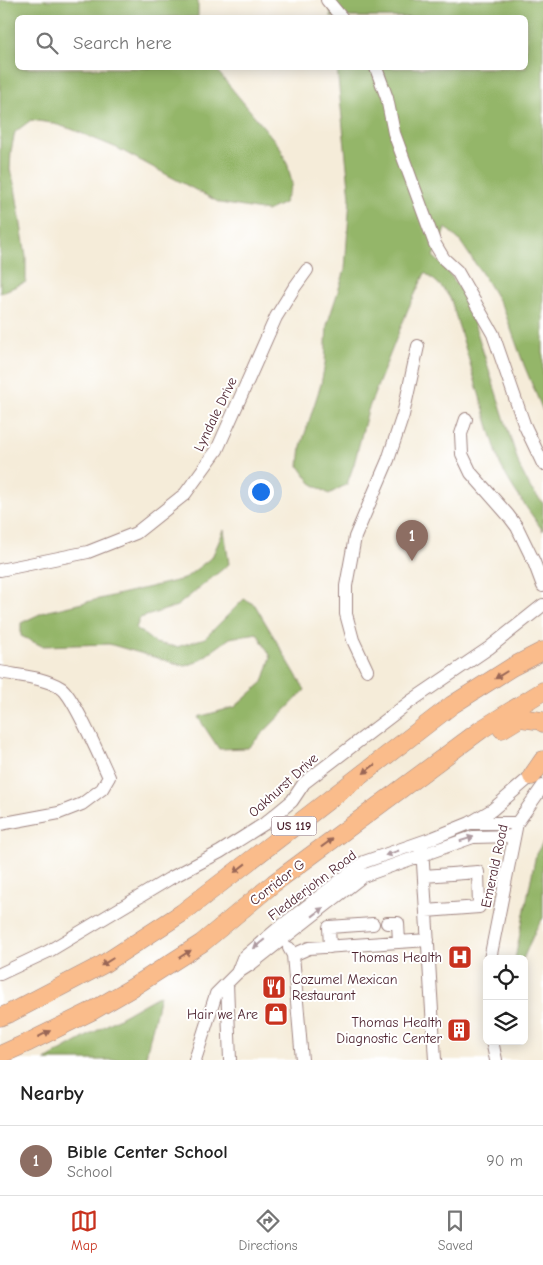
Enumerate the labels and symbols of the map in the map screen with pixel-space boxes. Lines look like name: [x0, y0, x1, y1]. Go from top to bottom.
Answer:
street label: Lyndale Drive: [190, 374, 241, 454]
your location: [248, 479, 274, 505]
pin: 1: [396, 520, 428, 561]
one-way arrow: [494, 670, 507, 679]
street label: Oakhurst Drive: [245, 750, 322, 821]
one-way arrow: [363, 764, 376, 775]
road number: US 119: [272, 816, 316, 836]
street label: Emerald Road: [477, 823, 512, 909]
one-way arrow: [460, 835, 475, 843]
one-way arrow: [320, 838, 334, 848]
street label: Fledderjohn Road: [265, 847, 360, 924]
one-way arrow: [384, 849, 399, 857]
street label: Corridor G: [246, 856, 308, 909]
one-way arrow: [234, 863, 247, 874]
one-way arrow: [311, 906, 324, 917]
one-way arrow: [253, 938, 266, 949]
hospital icon: Thomas Health: [447, 944, 473, 970]
one-way arrow: [179, 949, 192, 958]
place label: Thomas Health: [352, 949, 442, 966]
one-way arrow: [100, 957, 114, 967]
place label: Cozumel Mexican Restaurant: [292, 971, 397, 1004]
restaurant icon: Cozumel Mexican Restaurant: [261, 974, 287, 1000]
shop icon: Hair we Are: [263, 1001, 289, 1027]
place label: Hair we Are: [187, 1006, 258, 1023]
place label: Thomas Health Diagnostic Center: [336, 1014, 442, 1047]
building icon: Thomas Health Diagnostic Center: [446, 1017, 472, 1043]
one-way arrow: [37, 1030, 52, 1039]

